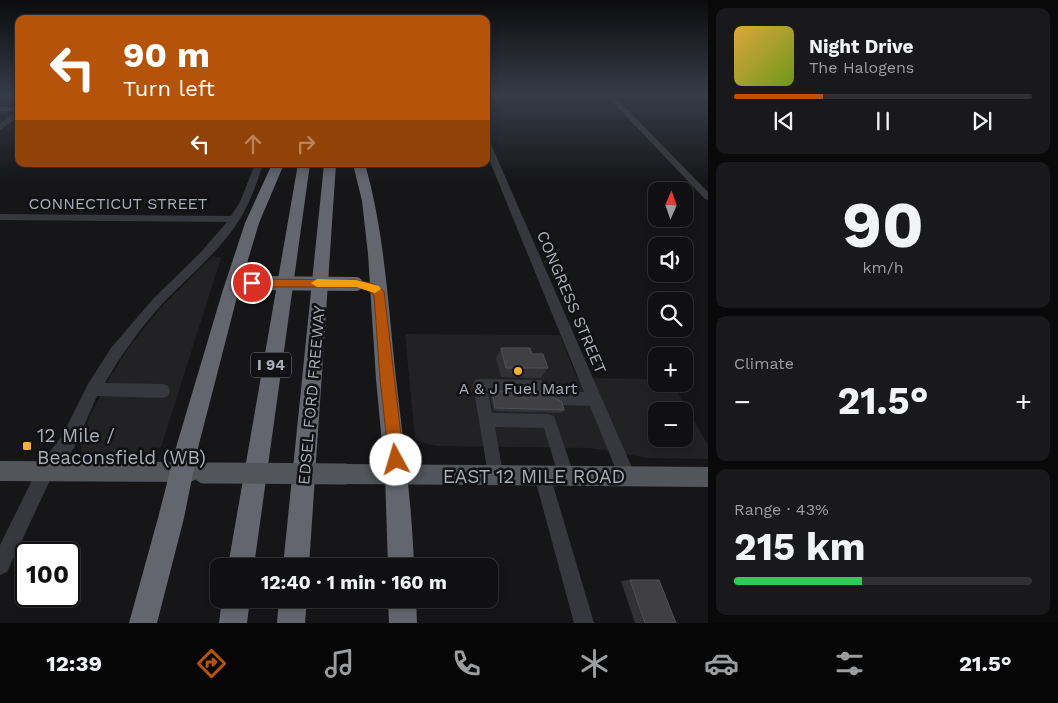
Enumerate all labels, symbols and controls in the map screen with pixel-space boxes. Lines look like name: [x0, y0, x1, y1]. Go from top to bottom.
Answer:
text: 90 m: [123, 34, 210, 76]
icon: left: [40, 35, 105, 100]
text: Night Drive: [809, 35, 914, 58]
text: The Halogens: [809, 58, 914, 77]
text: Turn left: [123, 76, 215, 101]
icon: previous: [770, 107, 798, 135]
icon: pause: [869, 107, 897, 135]
icon: next: [968, 107, 996, 135]
icon: left: [186, 130, 214, 158]
icon: ahead: [239, 130, 267, 158]
icon: right: [292, 130, 320, 158]
north arrow: [648, 182, 692, 228]
map controls: [648, 182, 693, 447]
text: 90: [842, 187, 924, 263]
street label: CONNECTICUT STREET: [29, 194, 208, 213]
street label: CONGRESS STREET: [533, 228, 610, 377]
button: sound: [648, 237, 693, 282]
text: km/h: [862, 258, 904, 277]
pin: [231, 262, 273, 304]
icon: arrive: [238, 269, 266, 297]
button: search: [648, 292, 693, 337]
street label: EDSEL FORD FREEWAY: [294, 304, 329, 486]
button: +: [648, 347, 693, 392]
road number: I 94: [251, 352, 291, 378]
text: Climate: [734, 354, 794, 373]
marker: A & J Fuel Mart: [512, 365, 524, 377]
place label: A & J Fuel Mart: [459, 379, 577, 398]
text: 21.5°: [837, 379, 929, 423]
text: −: [734, 385, 751, 418]
text: +: [1015, 385, 1032, 418]
button: −: [648, 402, 693, 447]
place label: 12 Mile / Beaconsfield (WB): [37, 424, 206, 469]
position arrow: [369, 433, 421, 485]
marker: 12 Mile / Beaconsfield (WB): [21, 440, 33, 452]
street label: EAST 12 MILE ROAD: [443, 465, 625, 488]
text: Range · 43%: [734, 500, 829, 519]
text: 215 km: [734, 525, 865, 569]
speed limit sign: 100: [15, 542, 80, 607]
text: 12:40 · 1 min · 160 m: [261, 571, 447, 594]
icon: directions: [194, 646, 229, 681]
icon: music: [322, 646, 357, 681]
icon: phone: [449, 646, 484, 681]
icon: climate: [577, 646, 612, 681]
icon: car: [704, 646, 739, 681]
icon: filters: [832, 646, 867, 681]
text: 12:39: [46, 651, 102, 676]
text: 21.5°: [959, 651, 1012, 676]

